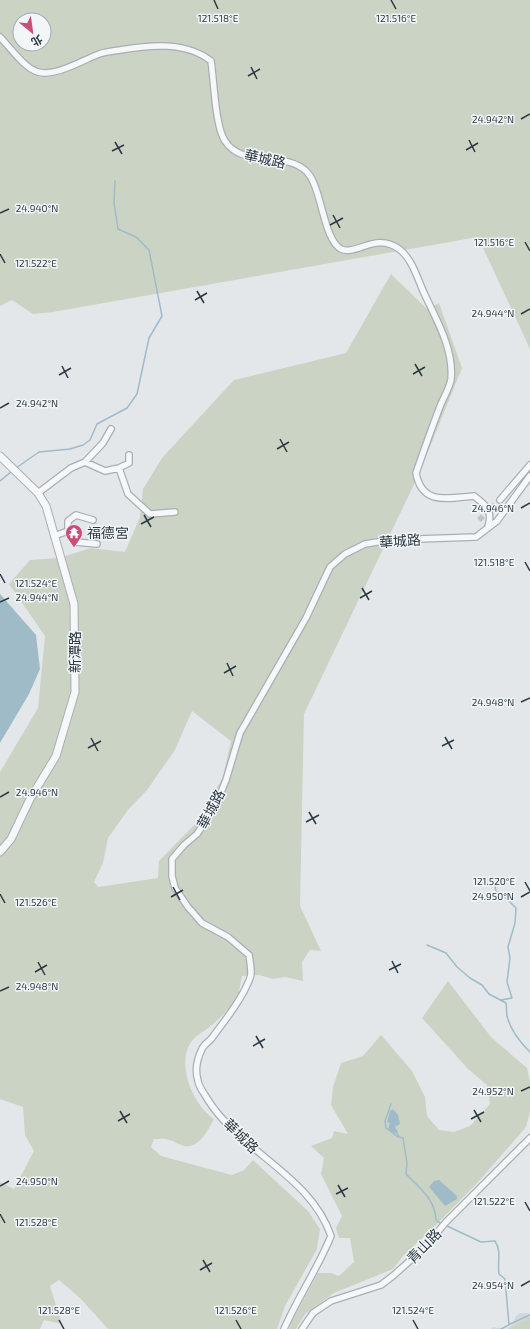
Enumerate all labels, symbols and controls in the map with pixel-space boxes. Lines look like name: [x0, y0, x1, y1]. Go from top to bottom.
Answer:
north arrow: [12, 12, 52, 52]
text: 121.518°E: [198, 12, 239, 24]
text: 121.516°E: [376, 12, 416, 24]
text: 北: [29, 33, 45, 50]
text: 24.942°N: [472, 113, 514, 125]
street label: 華城路: [243, 146, 287, 171]
text: 24.940°N: [16, 202, 58, 214]
text: 121.516°E: [474, 236, 514, 248]
text: 121.522°E: [15, 257, 57, 269]
text: 24.944°N: [472, 307, 514, 319]
text: 24.942°N: [16, 397, 58, 409]
text: 24.946°N: [472, 502, 514, 514]
temple icon: 福德宮: [64, 523, 84, 548]
place label: 福德宮: [87, 524, 129, 541]
street label: 華城路: [378, 531, 422, 550]
text: 121.518°E: [474, 556, 515, 568]
text: 121.524°E: [15, 577, 58, 589]
text: 24.944°N: [16, 591, 58, 603]
street label: 新潭路: [66, 631, 83, 673]
text: 24.948°N: [472, 696, 514, 708]
text: 24.946°N: [16, 786, 58, 798]
street label: 華城路: [193, 786, 228, 831]
text: 121.520°E: [473, 875, 515, 887]
text: 24.950°N: [472, 890, 514, 902]
text: 121.526°E: [15, 896, 57, 908]
text: 24.948°N: [16, 980, 58, 992]
text: 24.952°N: [472, 1085, 514, 1097]
street label: 華城路: [220, 1115, 262, 1156]
text: 24.950°N: [16, 1175, 58, 1187]
text: 121.522°E: [473, 1195, 515, 1207]
text: 121.528°E: [15, 1216, 57, 1228]
street label: 青山路: [403, 1225, 444, 1267]
text: 24.954°N: [472, 1279, 514, 1291]
text: 121.528°E: [38, 1304, 80, 1316]
text: 121.526°E: [215, 1304, 257, 1316]
text: 121.524°E: [392, 1304, 435, 1316]

